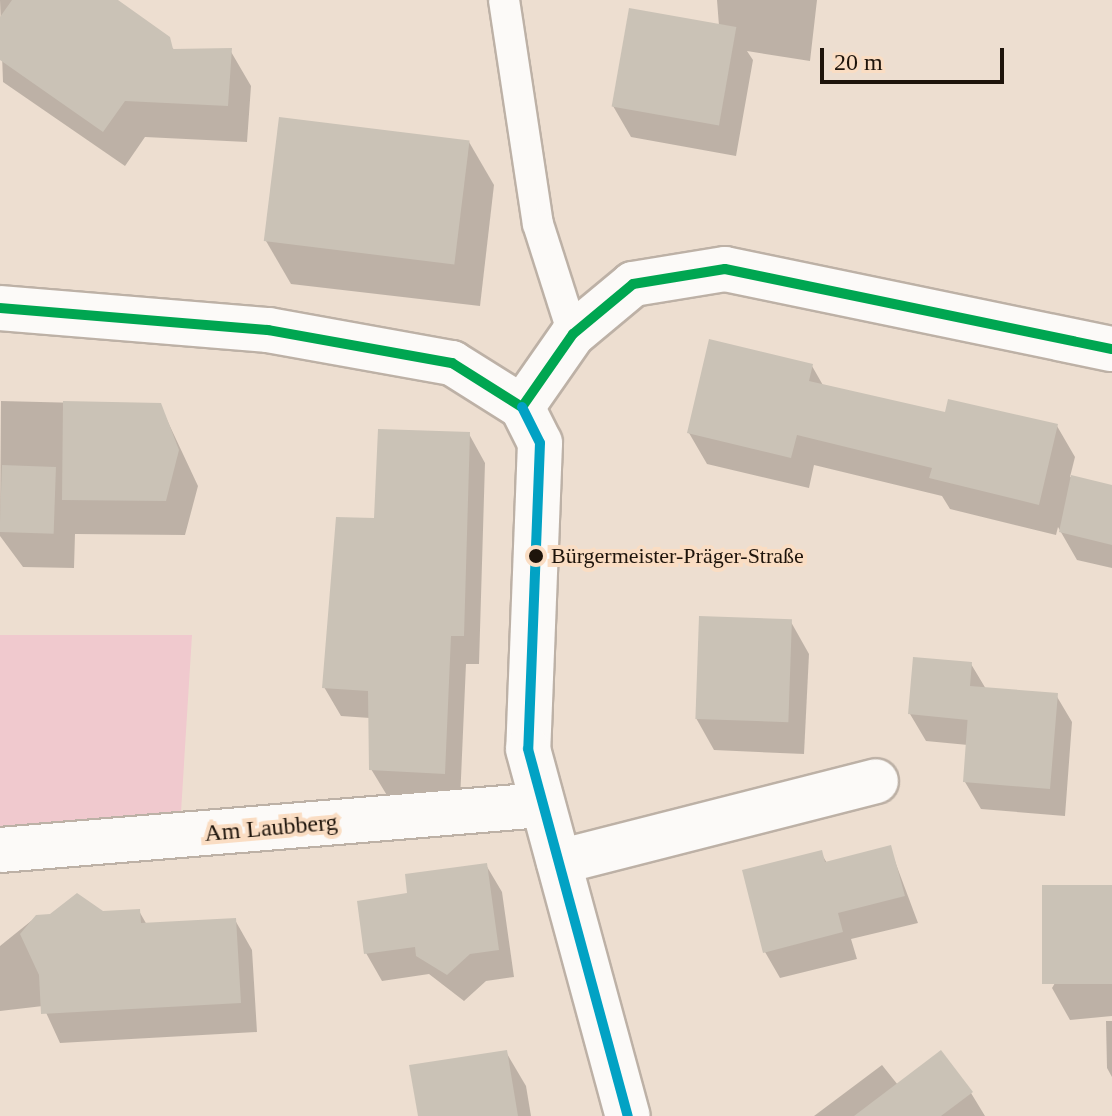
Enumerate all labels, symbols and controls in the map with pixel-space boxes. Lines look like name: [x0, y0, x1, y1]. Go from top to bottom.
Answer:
scale bar: [824, 32, 1008, 82]
text: 20 m: [834, 49, 883, 75]
place label: Bürgermeister-Präger-Straße: [551, 543, 804, 569]
marker: Bürgermeister-Präger-Straße: [528, 548, 544, 564]
street label: Am Laubberg: [203, 808, 339, 848]

